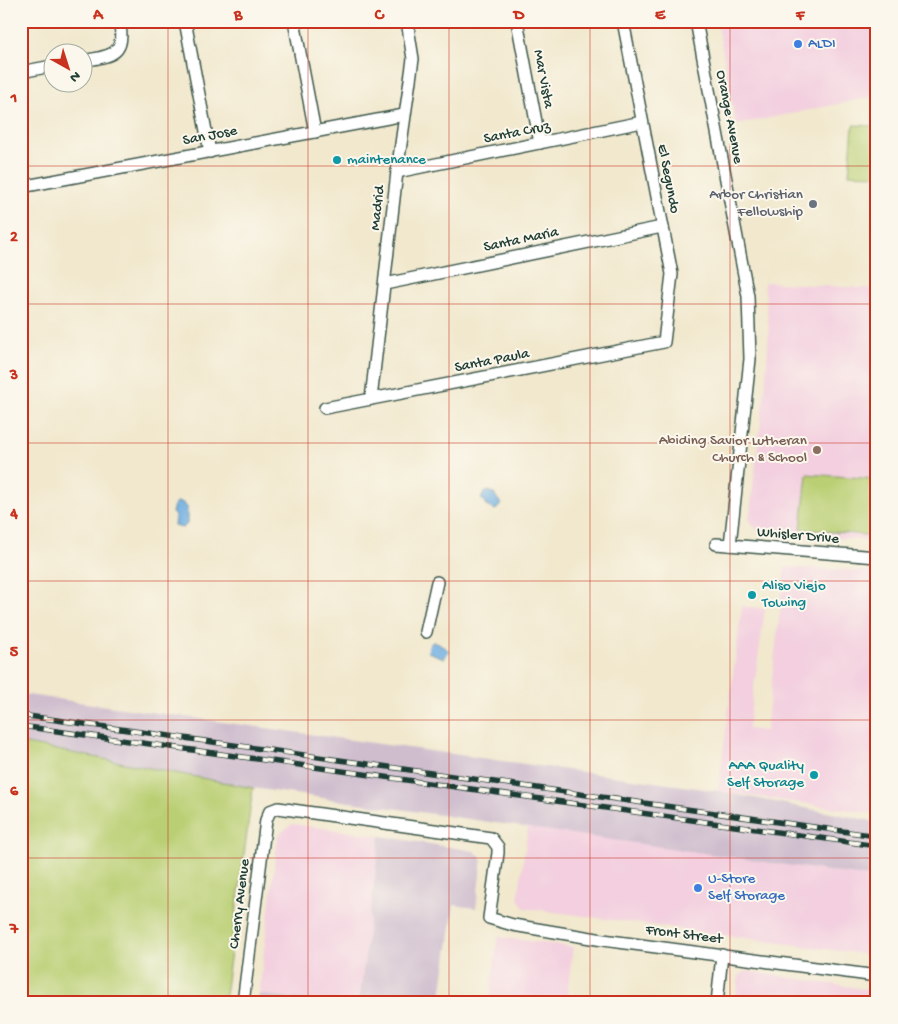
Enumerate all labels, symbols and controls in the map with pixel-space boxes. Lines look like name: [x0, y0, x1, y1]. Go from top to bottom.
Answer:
text: A: [92, 7, 104, 26]
text: B: [233, 7, 243, 26]
text: C: [374, 7, 385, 26]
text: D: [512, 7, 525, 26]
text: E: [655, 7, 666, 26]
text: F: [795, 7, 806, 26]
place label: ALDI: [808, 35, 836, 53]
marker: ALDI: [792, 38, 804, 50]
north arrow: [42, 42, 92, 92]
street label: Mar Vista: [529, 48, 558, 110]
text: N: [66, 67, 84, 86]
street label: Orange Avenue: [711, 69, 747, 165]
text: 1: [10, 90, 17, 109]
street label: Santa Cruz: [482, 118, 552, 148]
street label: San Jose: [181, 122, 239, 150]
street label: El Segundo: [652, 143, 684, 215]
place label: maintenance: [347, 151, 426, 169]
marker: maintenance: [331, 154, 343, 166]
street label: Madrid: [367, 184, 389, 231]
place label: Arbor Christian Fellowship: [709, 186, 804, 221]
marker: Arbor Christian Fellowship: [807, 198, 819, 210]
street label: Santa Maria: [482, 223, 561, 257]
text: 2: [10, 229, 18, 248]
street label: Santa Paula: [453, 345, 532, 377]
text: 3: [9, 367, 18, 386]
place label: Abiding Savior Lutheran Church & School: [659, 432, 807, 467]
marker: Abiding Savior Lutheran Church & School: [811, 444, 823, 456]
text: 4: [9, 506, 18, 525]
street label: Whisler Drive: [756, 523, 840, 549]
place label: Aliso Viejo Towing: [761, 577, 826, 612]
marker: Aliso Viejo Towing: [746, 589, 758, 601]
text: 5: [10, 644, 19, 663]
place label: AAA Quality Self Storage: [727, 757, 805, 792]
marker: AAA Quality Self Storage: [808, 769, 820, 781]
text: 6: [10, 783, 19, 802]
street label: Cherry Avenue: [226, 858, 254, 950]
place label: U-Store Self Storage: [708, 870, 785, 905]
marker: U-Store Self Storage: [692, 882, 704, 894]
text: 7: [9, 921, 19, 940]
street label: Front Street: [643, 921, 725, 949]

